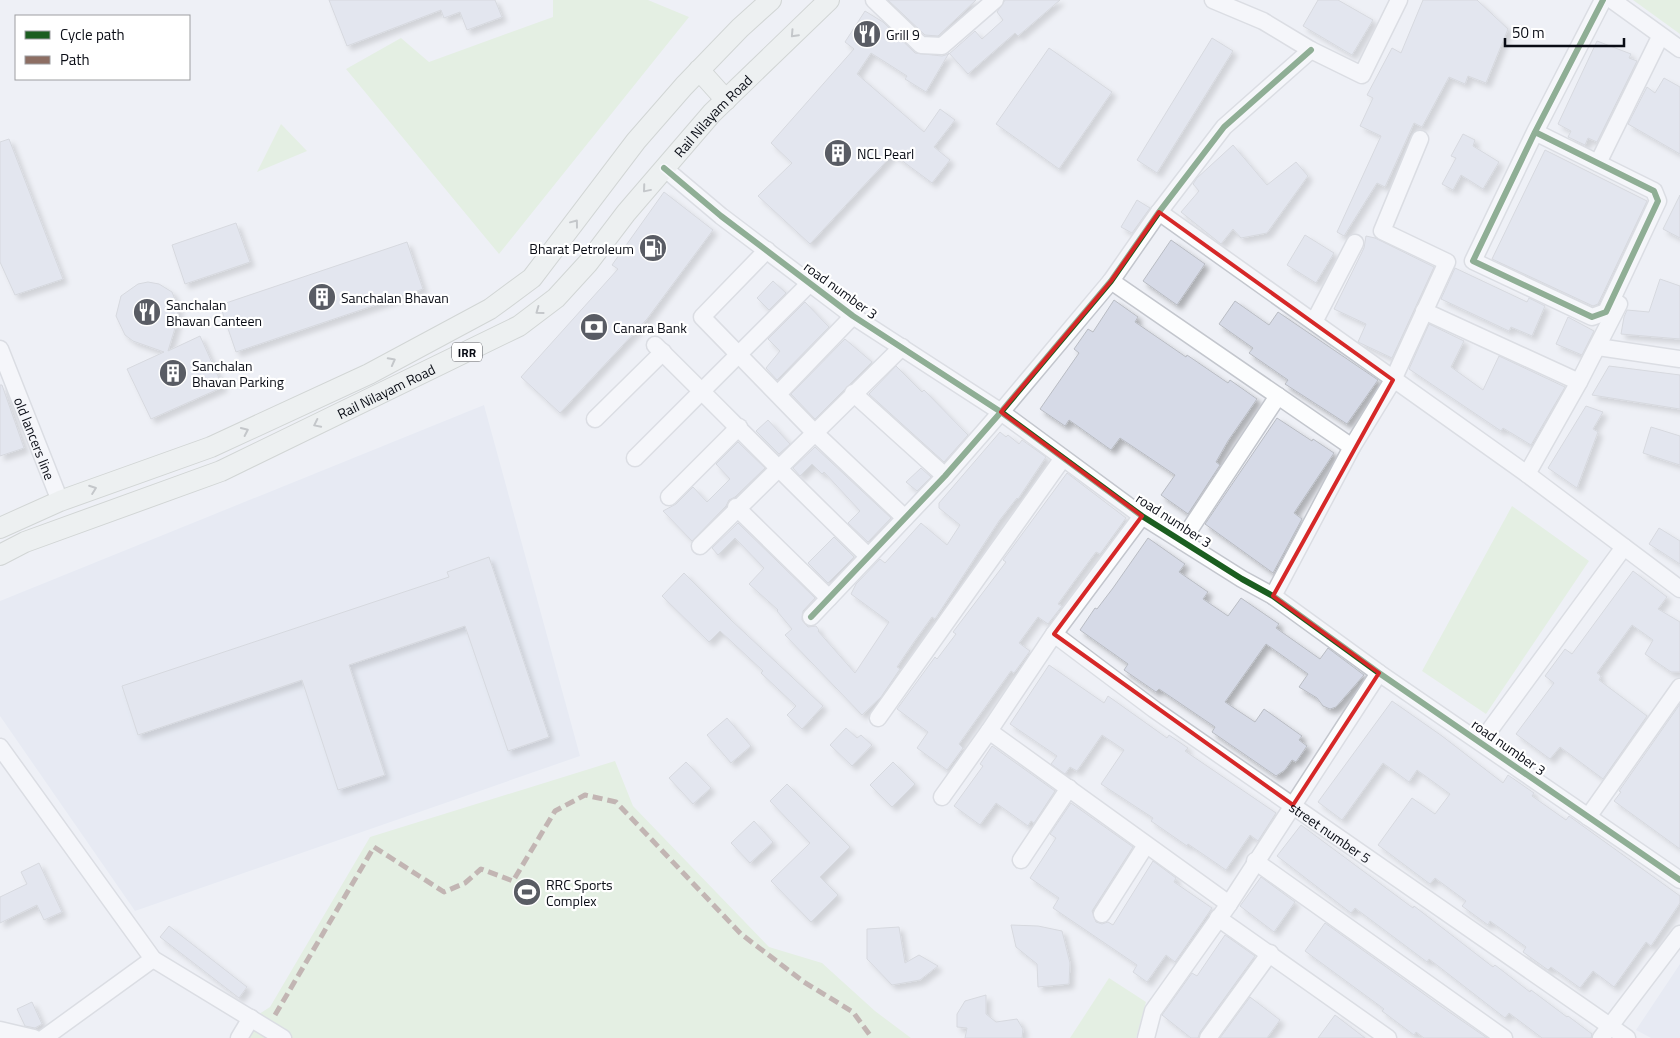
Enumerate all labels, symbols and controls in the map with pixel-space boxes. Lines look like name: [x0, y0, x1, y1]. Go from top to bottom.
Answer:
legend: [15, 15, 190, 80]
scale bar: [1505, 15, 1624, 47]
restaurant icon: Grill 9: [852, 19, 882, 49]
text: 50 m: [1512, 21, 1545, 44]
text: Cycle path: [60, 23, 125, 46]
place label: Grill 9: [886, 24, 920, 45]
one-way arrow: [791, 28, 800, 37]
text: Path: [60, 48, 90, 71]
street label: Rail Nilayam Road: [668, 70, 756, 161]
building icon: NCL Pearl: [823, 138, 853, 168]
place label: NCL Pearl: [857, 143, 914, 164]
one-way arrow: [643, 184, 652, 193]
one-way arrow: [569, 220, 577, 229]
fuel station icon: Bharat Petroleum: [638, 233, 668, 263]
place label: Bharat Petroleum: [529, 238, 634, 259]
street label: road number 3: [800, 256, 882, 324]
building icon: Sanchalan Bhavan: [307, 282, 337, 312]
place label: Sanchalan Bhavan: [341, 287, 449, 308]
place label: Sanchalan Bhavan Canteen: [166, 294, 262, 331]
restaurant icon: Sanchalan Bhavan Canteen: [132, 297, 162, 327]
one-way arrow: [535, 305, 545, 314]
bank icon: Canara Bank: [579, 312, 609, 342]
place label: Canara Bank: [613, 317, 687, 338]
road number: IRR: [452, 342, 482, 362]
place label: Sanchalan Bhavan Parking: [192, 355, 284, 392]
building icon: Sanchalan Bhavan Parking: [158, 358, 188, 388]
street label: Rail Nilayam Road: [333, 358, 438, 424]
one-way arrow: [387, 358, 396, 368]
street label: old lancers line: [9, 394, 61, 483]
one-way arrow: [313, 418, 322, 429]
one-way arrow: [240, 427, 249, 437]
one-way arrow: [89, 485, 97, 495]
street label: road number 3: [1132, 488, 1216, 552]
street label: road number 3: [1468, 714, 1550, 780]
street label: street number 5: [1285, 796, 1376, 868]
place label: RRC Sports Complex: [546, 874, 613, 911]
sports icon: RRC Sports Complex: [512, 877, 542, 907]

